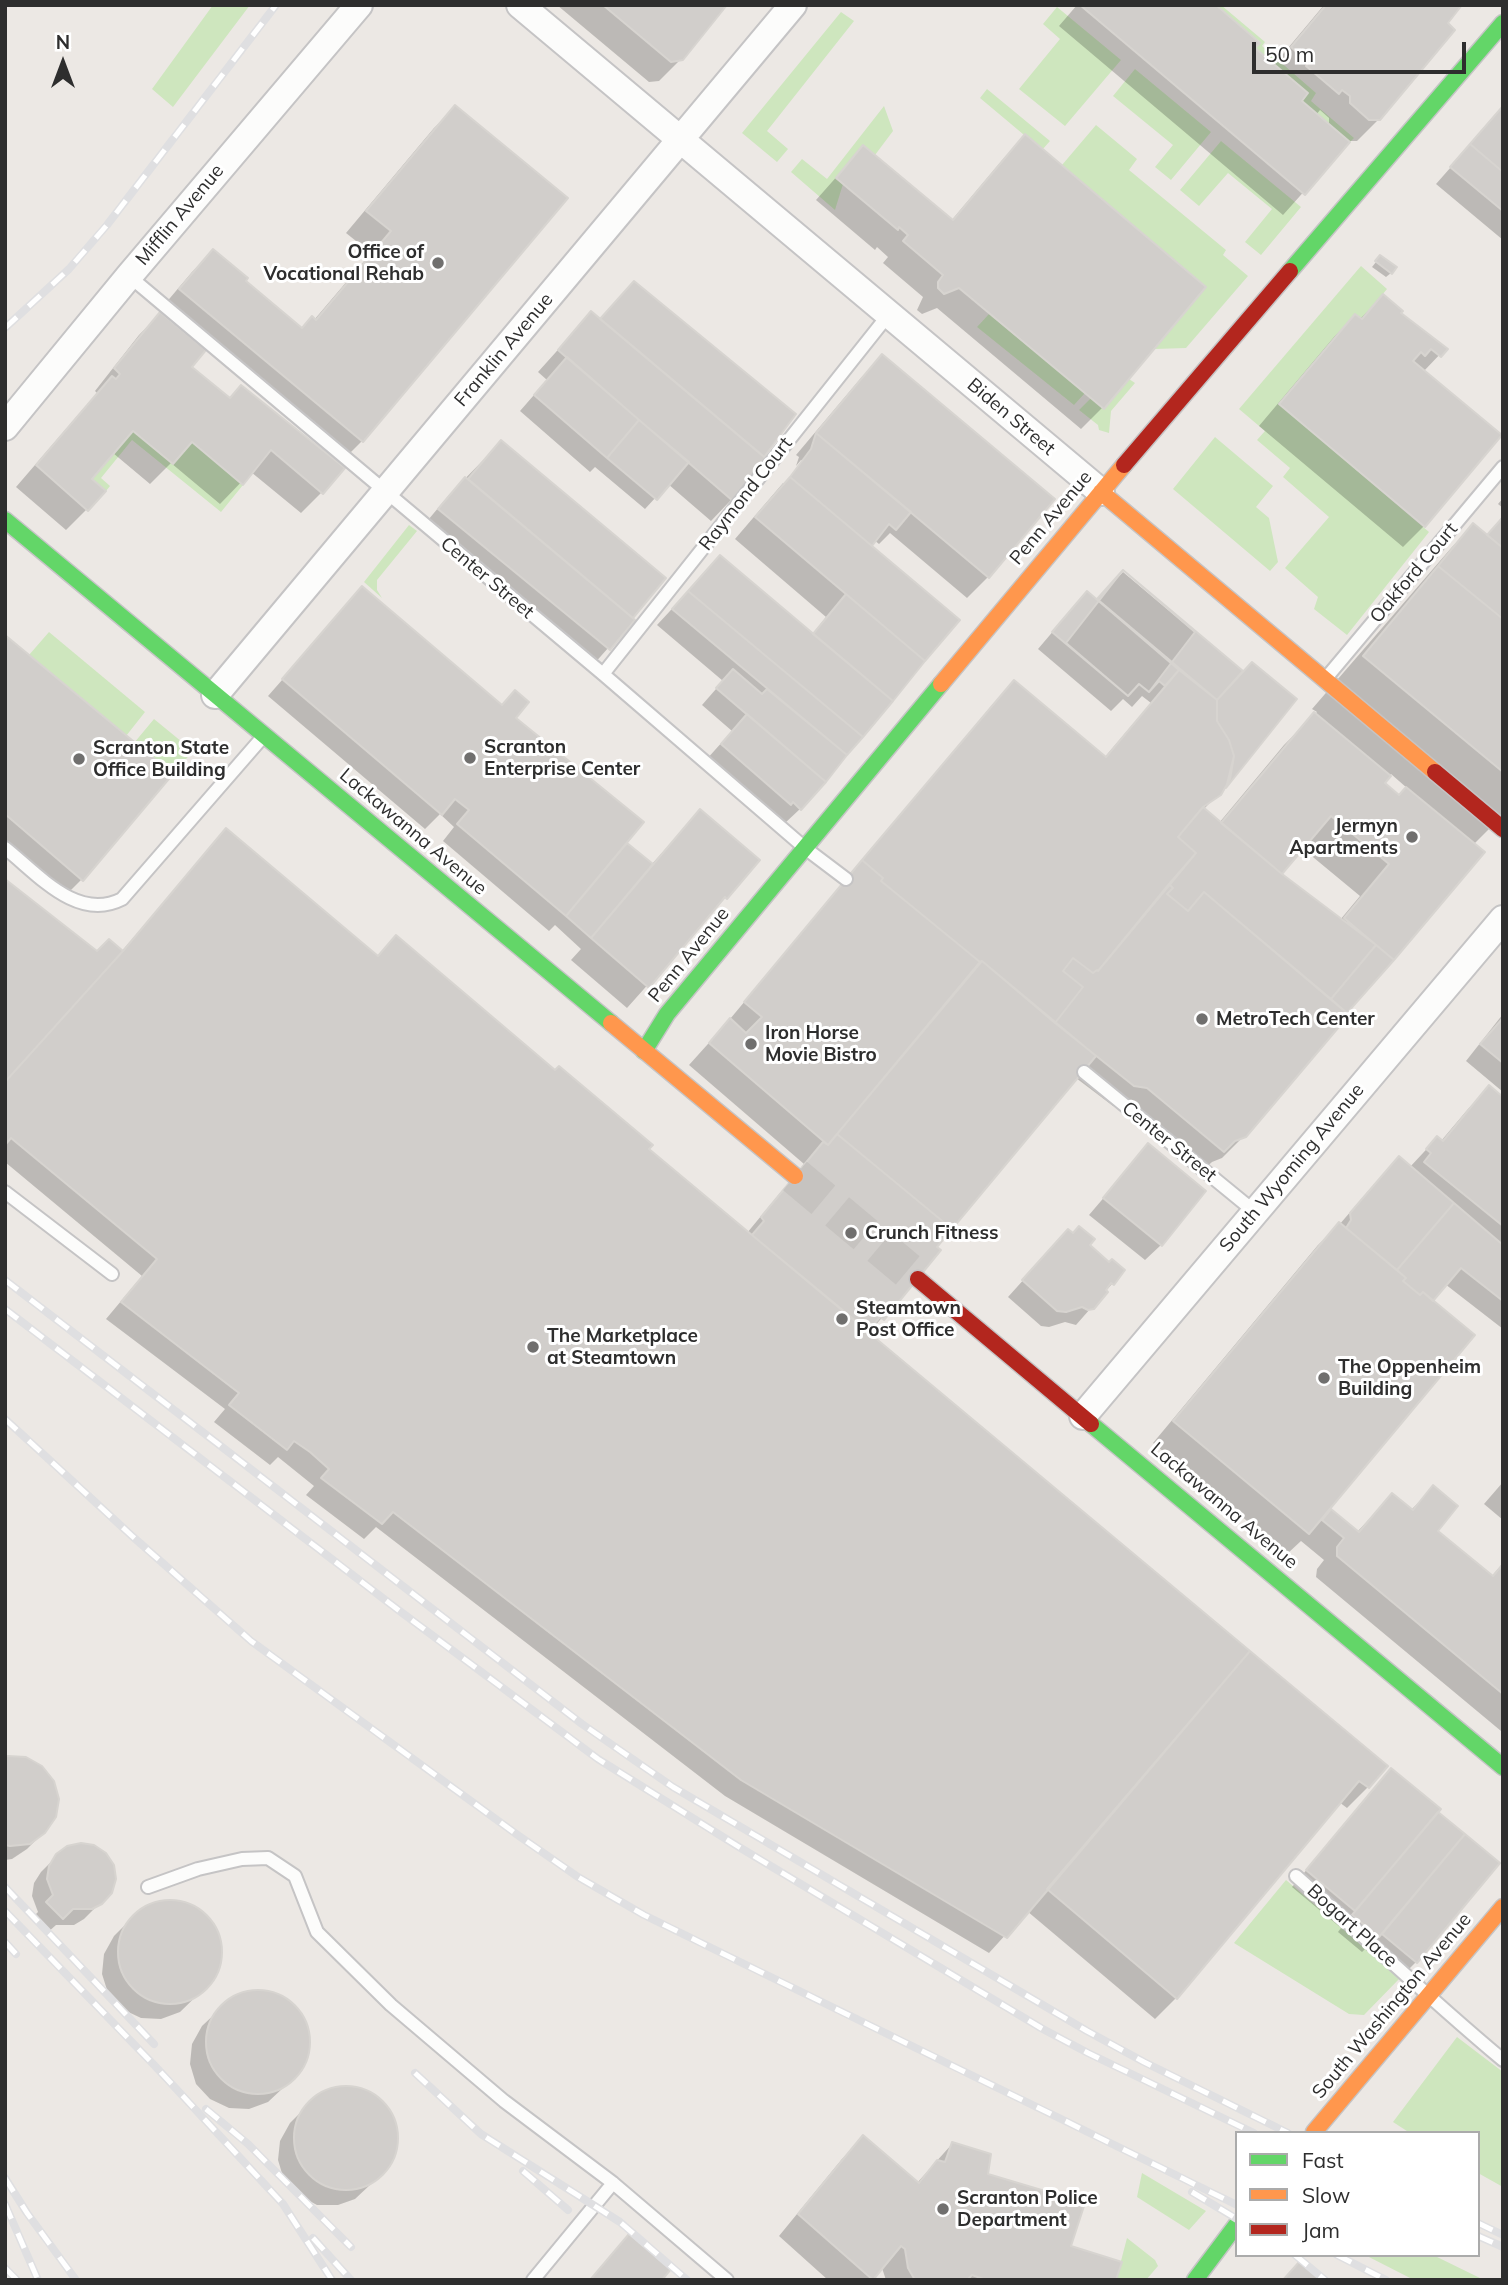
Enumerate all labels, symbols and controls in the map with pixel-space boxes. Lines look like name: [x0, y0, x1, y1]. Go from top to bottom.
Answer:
north arrow: [28, 28, 98, 98]
scale bar: [1256, 28, 1470, 72]
text: N: [56, 30, 70, 54]
text: 50 m: [1265, 41, 1314, 67]
street label: Mifflin Avenue: [131, 160, 229, 270]
place label: Office of Vocational Rehab: [264, 241, 424, 285]
marker: Office of Vocational Rehab: [430, 255, 446, 271]
street label: Franklin Avenue: [450, 289, 558, 411]
street label: Biden Street: [962, 374, 1060, 460]
street label: Raymond Court: [695, 433, 797, 555]
street label: Penn Avenue: [1005, 466, 1097, 570]
street label: Oakford Court: [1365, 518, 1463, 628]
street label: Center Street: [436, 532, 538, 624]
place label: Scranton Enterprise Center: [484, 736, 640, 780]
place label: Scranton State Office Building: [93, 737, 229, 781]
marker: Scranton Enterprise Center: [462, 750, 478, 766]
marker: Scranton State Office Building: [71, 751, 87, 767]
street label: Lackawanna Avenue: [335, 764, 491, 900]
place label: Jermyn Apartments: [1289, 815, 1398, 859]
marker: Jermyn Apartments: [1404, 829, 1420, 845]
street label: Penn Avenue: [644, 903, 734, 1007]
place label: MetroTech Center: [1216, 1008, 1375, 1030]
marker: MetroTech Center: [1194, 1011, 1210, 1027]
place label: Iron Horse Movie Bistro: [765, 1022, 877, 1066]
marker: Iron Horse Movie Bistro: [743, 1036, 759, 1052]
street label: South Wyoming Avenue: [1215, 1079, 1369, 1257]
street label: Center Street: [1117, 1097, 1221, 1187]
place label: Crunch Fitness: [865, 1222, 998, 1244]
marker: Crunch Fitness: [843, 1225, 859, 1241]
place label: Steamtown Post Office: [856, 1297, 961, 1341]
marker: Steamtown Post Office: [834, 1311, 850, 1327]
place label: The Marketplace at Steamtown: [547, 1325, 698, 1369]
marker: The Marketplace at Steamtown: [525, 1339, 541, 1355]
place label: The Oppenheim Building: [1338, 1356, 1481, 1400]
marker: The Oppenheim Building: [1316, 1370, 1332, 1386]
street label: Lackawanna Avenue: [1146, 1438, 1302, 1574]
street label: Bogart Place: [1302, 1880, 1402, 1972]
street label: South Washington Avenue: [1308, 1909, 1476, 2103]
legend: [1235, 2131, 1480, 2257]
text: Fast: [1302, 2147, 1344, 2173]
text: Slow: [1302, 2182, 1350, 2208]
place label: Scranton Police Department: [957, 2187, 1098, 2231]
marker: Scranton Police Department: [935, 2201, 951, 2217]
text: Jam: [1302, 2217, 1340, 2243]

